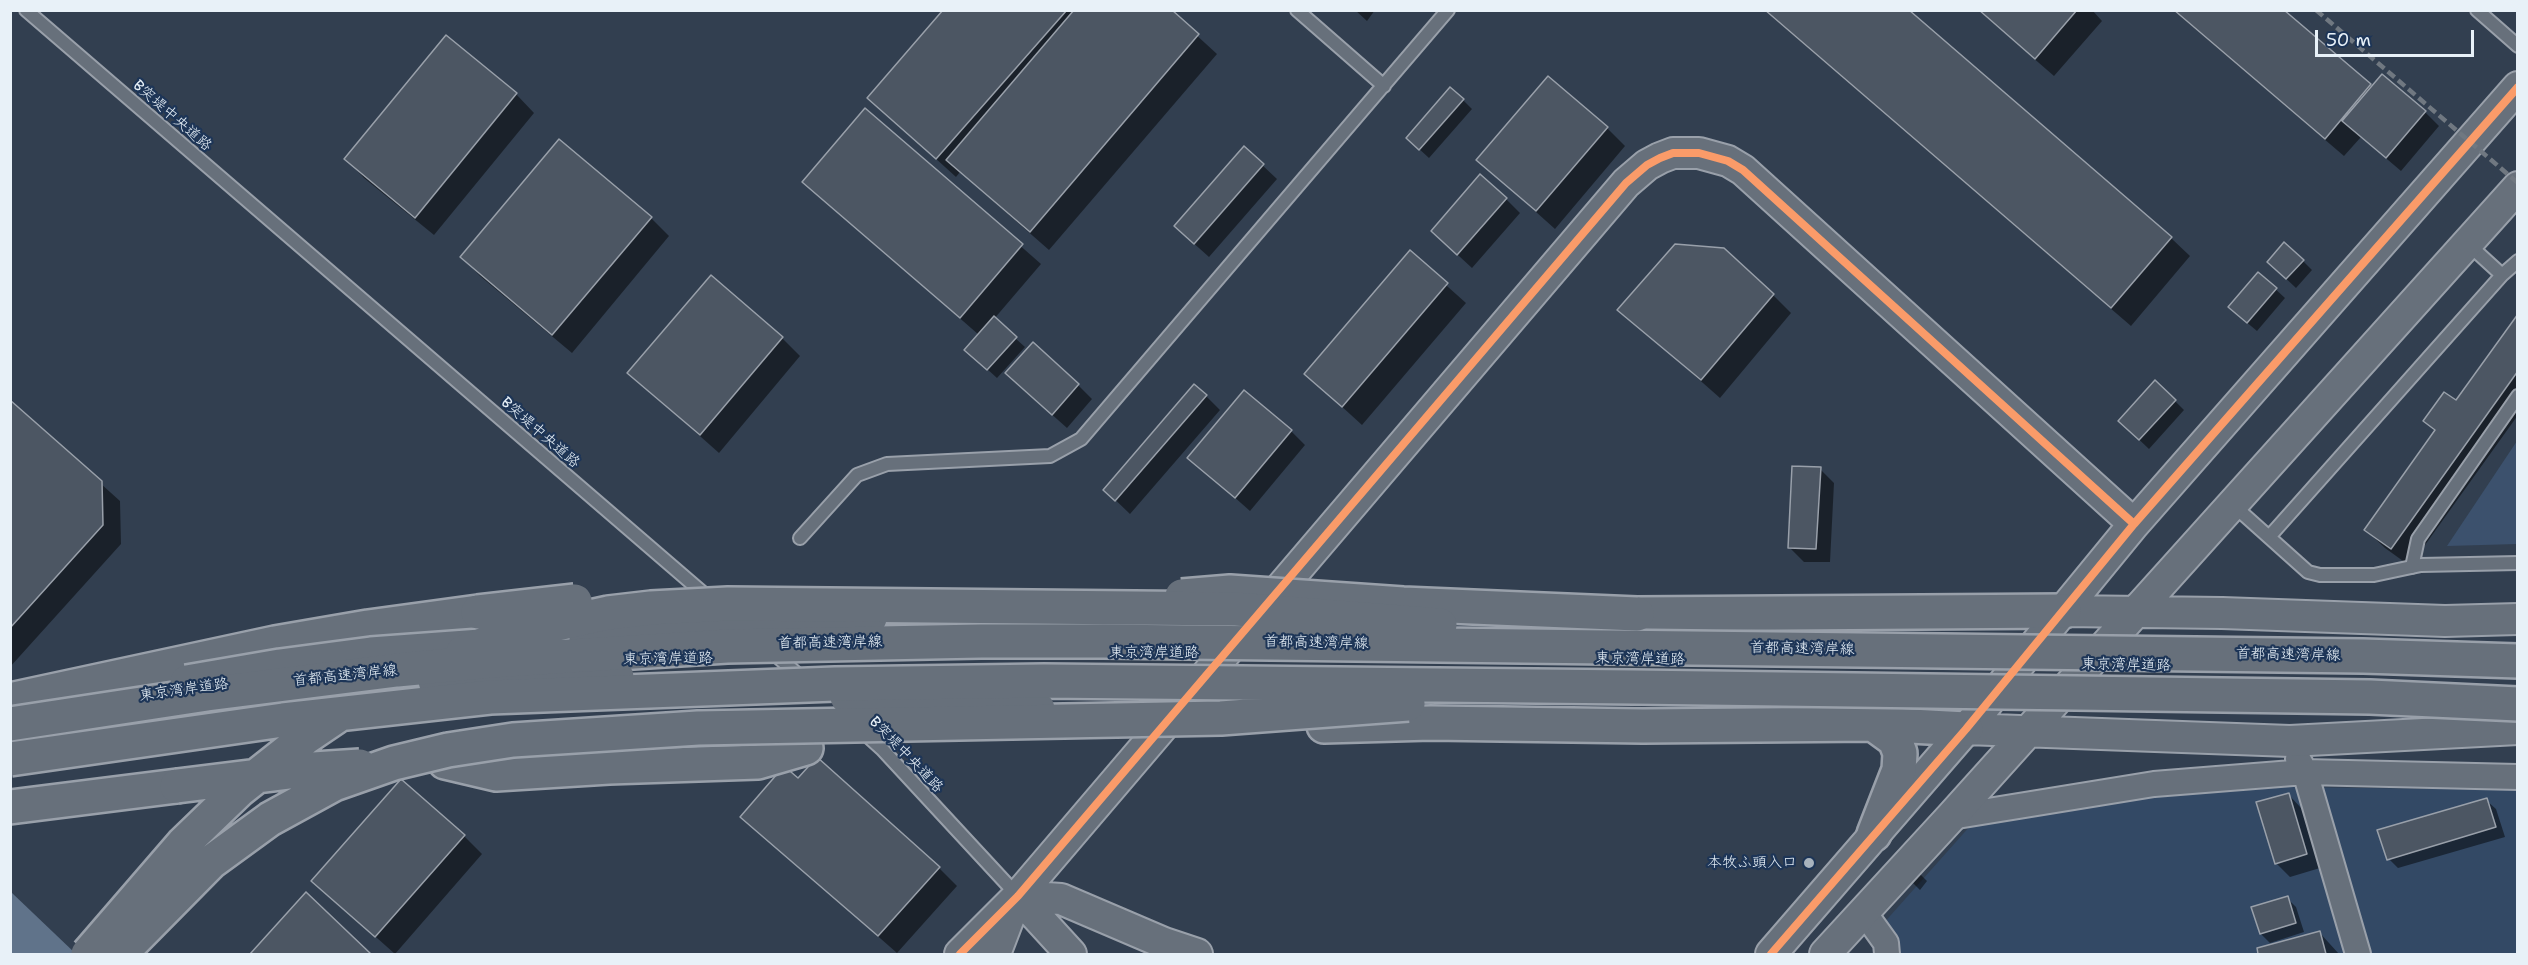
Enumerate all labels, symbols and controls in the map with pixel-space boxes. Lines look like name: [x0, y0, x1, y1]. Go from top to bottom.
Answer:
scale bar: [2318, 18, 2477, 56]
text: 50 m: [2326, 28, 2371, 52]
street label: B突堤中央道路: [129, 77, 215, 155]
street label: B突堤中央道路: [497, 394, 583, 472]
street label: 首都高速湾岸線: [777, 633, 883, 653]
street label: 首都高速湾岸線: [1263, 633, 1369, 653]
street label: 首都高速湾岸線: [1749, 639, 1855, 659]
street label: 東京湾岸道路: [1109, 644, 1199, 662]
street label: 首都高速湾岸線: [2235, 645, 2341, 665]
street label: 東京湾岸道路: [623, 649, 713, 669]
street label: 東京湾岸道路: [1595, 649, 1685, 669]
street label: 東京湾岸道路: [2081, 655, 2171, 675]
street label: 首都高速湾岸線: [292, 662, 398, 690]
street label: 東京湾岸道路: [138, 675, 230, 705]
street label: B突堤中央道路: [865, 713, 947, 797]
place label: 本牧ふ頭入口: [1707, 854, 1797, 872]
marker: 本牧ふ頭入口: [1802, 856, 1816, 870]

